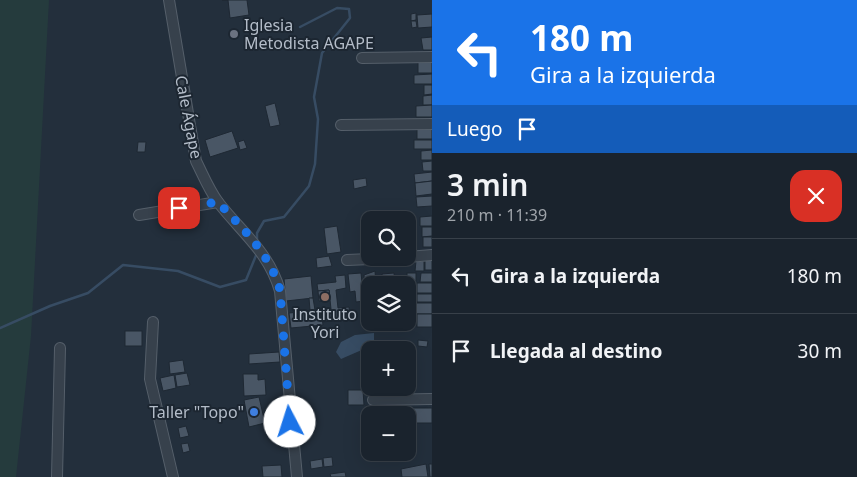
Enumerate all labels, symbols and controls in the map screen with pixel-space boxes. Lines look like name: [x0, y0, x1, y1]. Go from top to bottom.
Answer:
place label: Iglesia Metodista AGAPE: [244, 14, 374, 54]
text: 180 m: [530, 14, 633, 61]
icon: left: [447, 20, 512, 85]
marker: Iglesia Metodista AGAPE: [228, 28, 240, 40]
text: Gira a la izquierda: [530, 59, 716, 89]
street label: Cale Ágape: [170, 74, 208, 160]
icon: arrive: [513, 115, 541, 143]
text: Luego: [447, 116, 503, 142]
text: 3 min: [447, 164, 528, 205]
button: close: [790, 170, 842, 222]
pin: [158, 187, 200, 229]
icon: arrive: [165, 194, 193, 222]
text: 210 m · 11:39: [447, 204, 547, 226]
map controls: [361, 211, 416, 461]
button: search: [361, 211, 416, 266]
icon: left: [447, 262, 475, 290]
text: Gira a la izquierda: [490, 263, 660, 289]
text: 180 m: [787, 263, 842, 289]
button: layers: [361, 276, 416, 331]
marker: Instituto Yori: [319, 291, 331, 303]
place label: Instituto Yori: [293, 303, 357, 343]
icon: arrive: [447, 337, 475, 365]
text: Llegada al destino: [490, 338, 662, 364]
text: 30 m: [798, 338, 842, 364]
button: +: [361, 341, 416, 396]
position arrow: [263, 395, 315, 447]
place label: Taller "Topo": [149, 401, 244, 423]
marker: Taller "Topo": [248, 406, 260, 418]
button: −: [361, 406, 416, 461]

